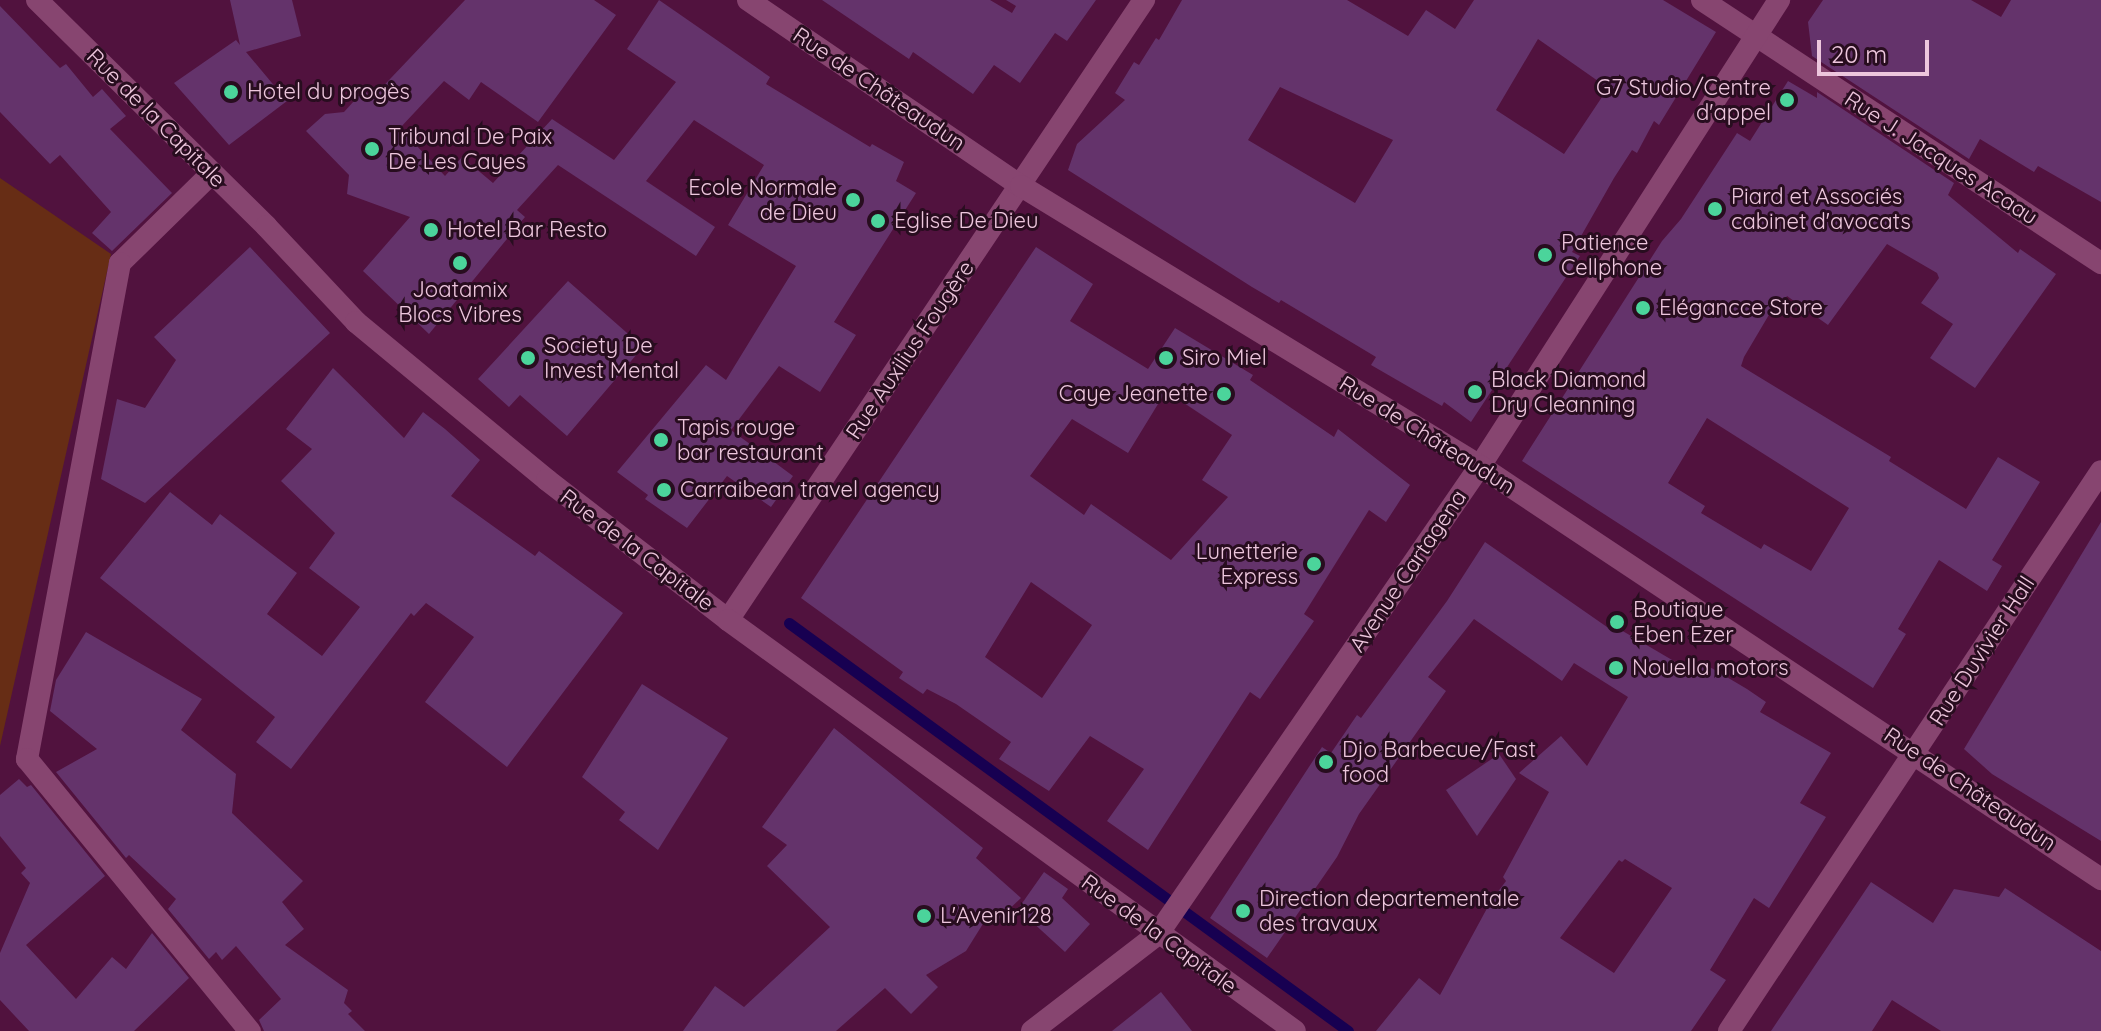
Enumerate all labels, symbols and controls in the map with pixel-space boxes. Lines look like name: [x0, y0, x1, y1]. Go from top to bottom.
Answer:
street label: Rue de Châteaudun: [788, 22, 970, 156]
scale bar: [1821, 24, 1933, 74]
text: 20 m: [1831, 39, 1887, 69]
street label: Rue de la Capitale: [81, 43, 231, 193]
place label: G7 Studio/Centre d'appel: [1596, 74, 1771, 126]
place label: Hotel du progès: [247, 79, 410, 105]
marker: Hotel du progès: [222, 83, 240, 101]
street label: Rue J. Jacques Acaau: [1840, 86, 2042, 230]
marker: G7 Studio/Centre d'appel: [1778, 91, 1796, 109]
place label: Tribunal De Paix De Les Cayes: [388, 123, 552, 174]
marker: Tribunal De Paix De Les Cayes: [363, 140, 381, 158]
place label: Ecole Normale de Dieu: [688, 174, 837, 226]
place label: Piard et Associés cabinet d'avocats: [1731, 183, 1911, 234]
marker: Ecole Normale de Dieu: [844, 191, 862, 209]
marker: Piard et Associés cabinet d'avocats: [1706, 200, 1724, 218]
place label: Eglise De Dieu: [894, 208, 1038, 234]
marker: Eglise De Dieu: [869, 212, 887, 230]
place label: Hotel Bar Resto: [447, 217, 607, 243]
marker: Hotel Bar Resto: [422, 221, 440, 239]
place label: Patience Cellphone: [1561, 229, 1662, 280]
marker: Patience Cellphone: [1536, 246, 1554, 264]
marker: Joatamix Blocs Vibres: [451, 254, 469, 272]
street label: Rue Auxilius Fougère: [840, 256, 980, 444]
place label: Joatamix Blocs Vibres: [398, 276, 522, 328]
place label: Elégancce Store: [1659, 295, 1823, 321]
marker: Elégancce Store: [1634, 299, 1652, 317]
place label: Society De Invest Mental: [544, 332, 679, 384]
place label: Siro Miel: [1182, 345, 1267, 371]
marker: Society De Invest Mental: [519, 349, 537, 367]
marker: Siro Miel: [1157, 349, 1175, 367]
place label: Black Diamond Dry Cleanning: [1491, 366, 1646, 418]
street label: Rue de Châteaudun: [1334, 370, 1520, 500]
place label: Caye Jeanette: [1059, 381, 1208, 407]
marker: Black Diamond Dry Cleanning: [1466, 383, 1484, 401]
marker: Caye Jeanette: [1215, 385, 1233, 403]
place label: Tapis rouge bar restaurant: [677, 414, 824, 466]
marker: Tapis rouge bar restaurant: [652, 431, 670, 449]
place label: Carraibean travel agency: [680, 477, 940, 503]
marker: Carraibean travel agency: [655, 481, 673, 499]
street label: Rue de la Capitale: [555, 484, 719, 616]
street label: Avenue Cartagena: [1344, 485, 1472, 657]
place label: Lunetterie Express: [1196, 538, 1298, 590]
marker: Lunetterie Express: [1305, 555, 1323, 573]
street label: Rue Duvivier Hall: [1924, 571, 2040, 731]
place label: Boutique Eben Ezer: [1633, 596, 1734, 648]
marker: Boutique Eben Ezer: [1608, 613, 1626, 631]
place label: Nouella motors: [1632, 655, 1788, 681]
marker: Nouella motors: [1607, 659, 1625, 677]
street label: Rue de Châteaudun: [1879, 722, 2061, 856]
place label: Djo Barbecue/Fast food: [1342, 736, 1536, 788]
marker: Djo Barbecue/Fast food: [1317, 753, 1335, 771]
street label: Rue de la Capitale: [1076, 869, 1242, 999]
place label: Direction departementale des travaux: [1259, 885, 1519, 936]
marker: Direction departementale des travaux: [1234, 902, 1252, 920]
place label: L'Avenir128: [940, 903, 1052, 929]
marker: L'Avenir128: [915, 907, 933, 925]

